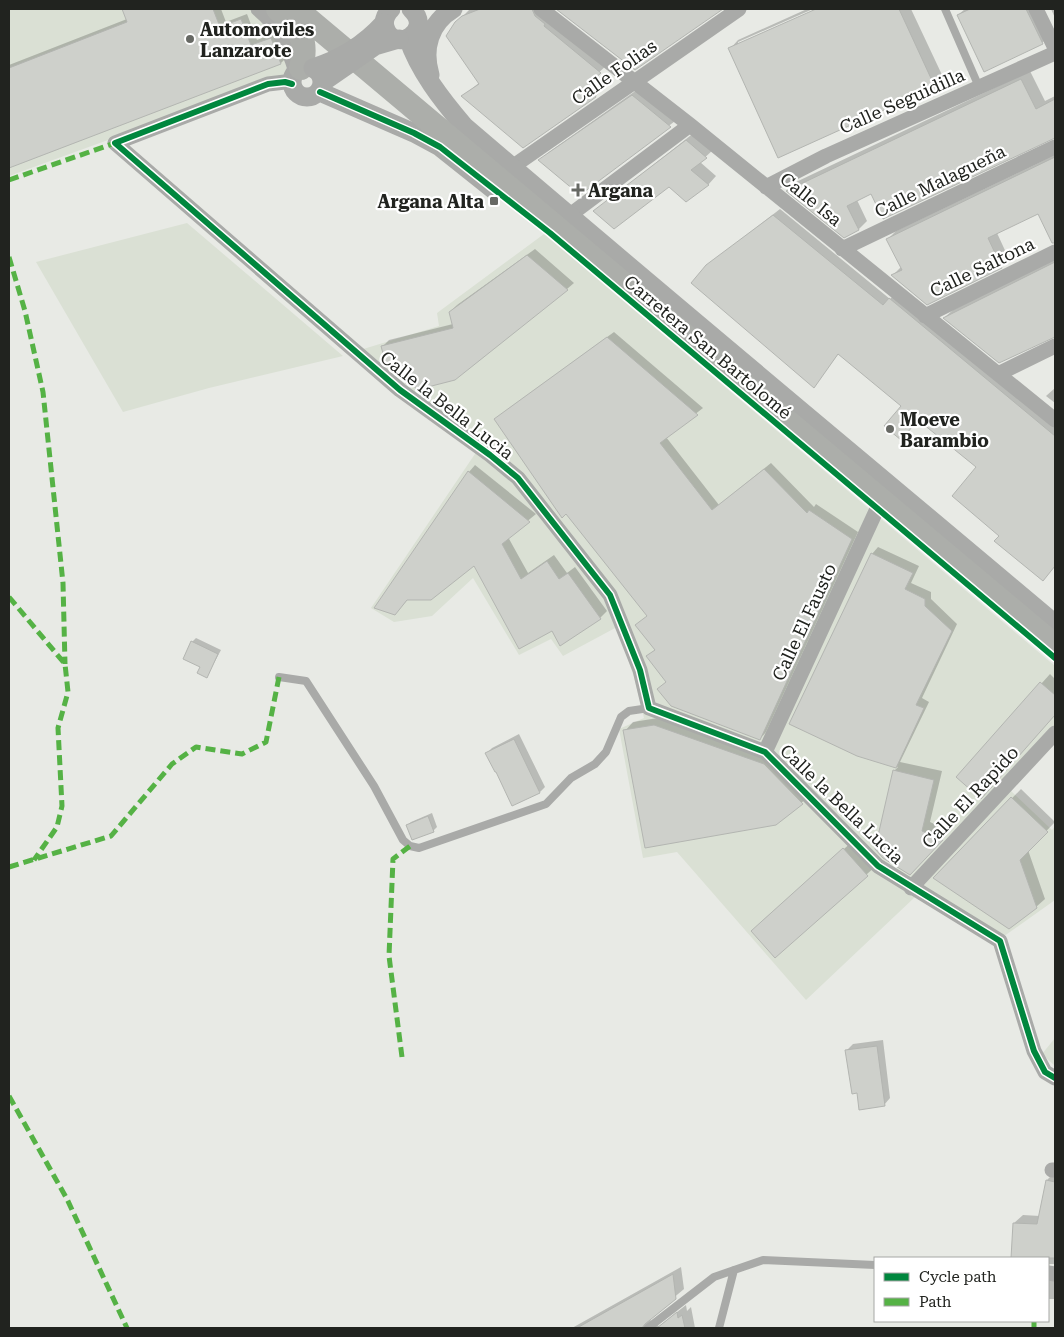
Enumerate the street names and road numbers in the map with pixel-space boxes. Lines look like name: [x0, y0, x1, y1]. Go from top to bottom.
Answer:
street label: Calle Folias: [567, 35, 661, 109]
street label: Calle Seguidilla: [836, 64, 968, 138]
street label: Calle Malagueña: [871, 140, 1009, 222]
street label: Calle Isa: [776, 168, 846, 230]
street label: Calle Saltona: [926, 233, 1038, 301]
street label: Carretera San Bartolomé: [620, 271, 796, 423]
street label: Calle la Bella Lucia: [376, 346, 518, 464]
street label: Calle El Fausto: [768, 560, 840, 684]
street label: Calle la Bella Lucia: [776, 740, 908, 868]
street label: Calle El Rapido: [917, 742, 1023, 852]

